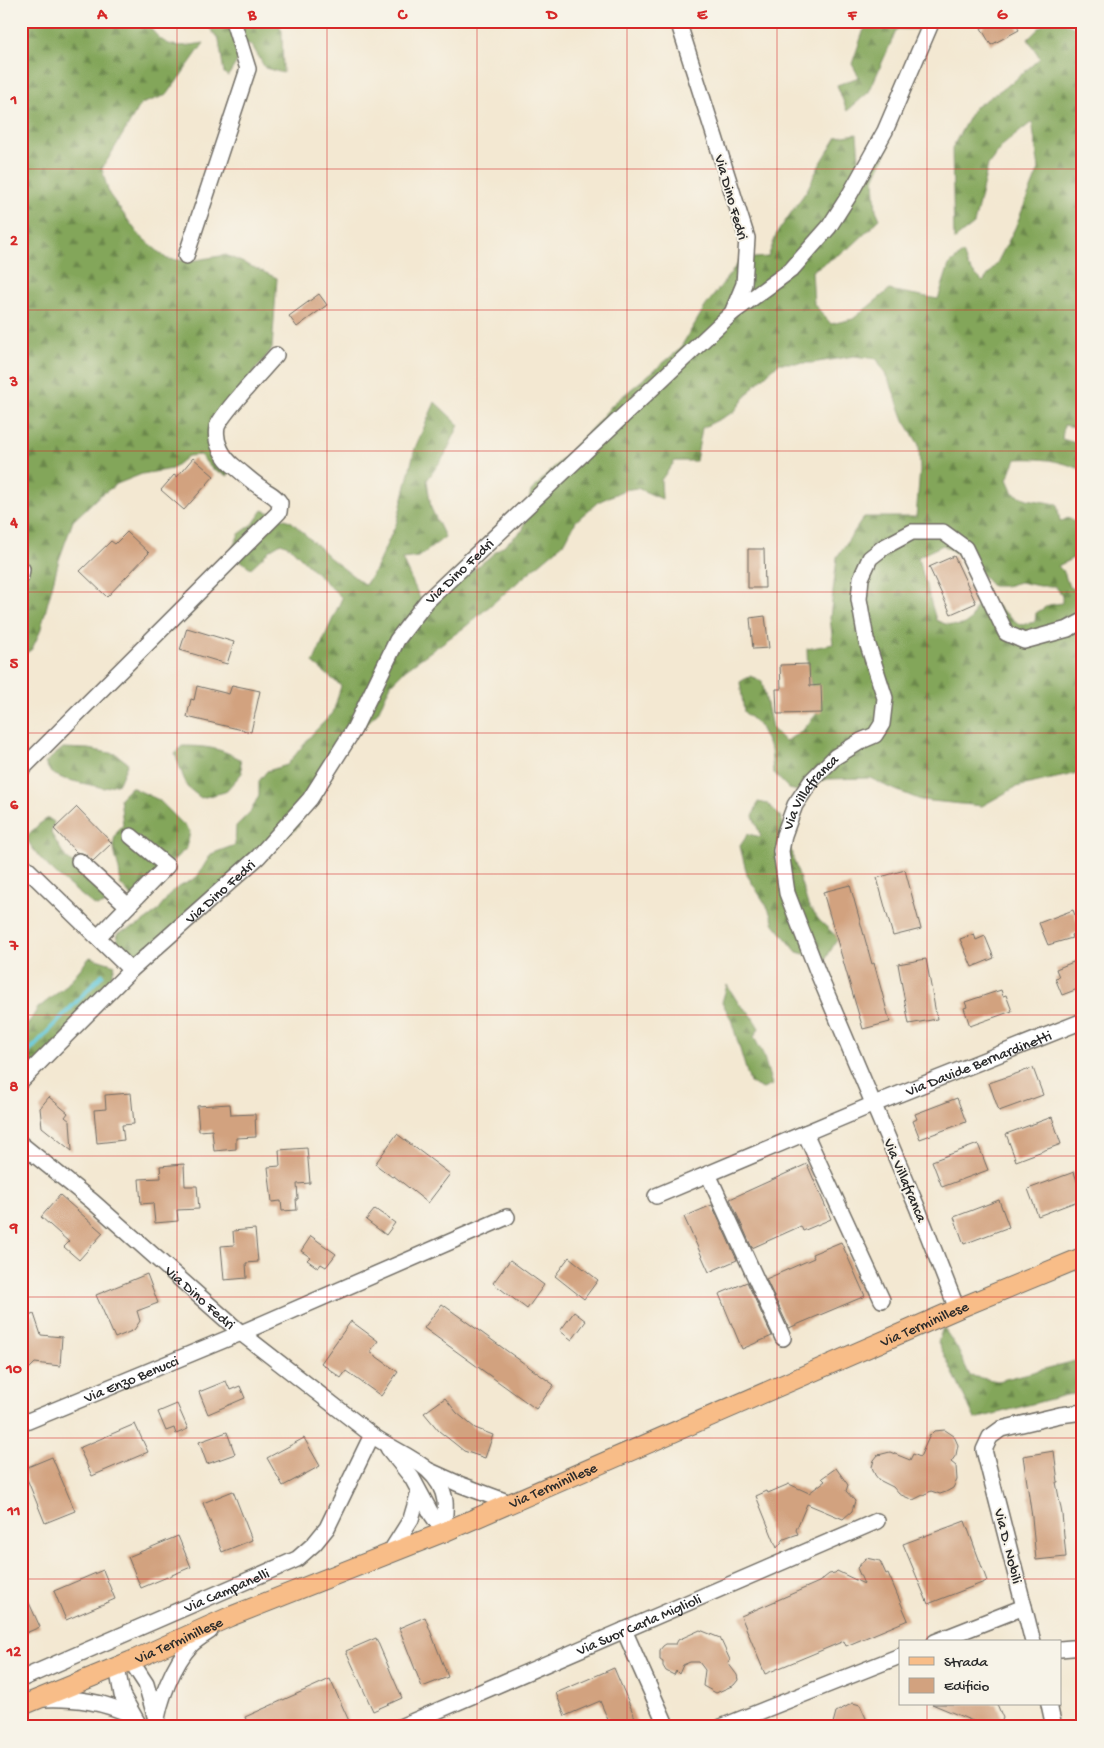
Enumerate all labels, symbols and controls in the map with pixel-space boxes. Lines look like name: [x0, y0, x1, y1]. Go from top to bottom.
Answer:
text: A: [96, 7, 108, 26]
text: B: [247, 7, 257, 26]
text: C: [397, 7, 408, 26]
text: D: [545, 7, 558, 26]
text: E: [697, 7, 708, 26]
text: F: [847, 7, 858, 26]
text: G: [997, 7, 1008, 26]
text: 1: [10, 92, 17, 111]
street label: Via Dino Fedri: [709, 152, 751, 242]
text: 2: [10, 233, 18, 252]
text: 3: [9, 374, 18, 393]
text: 4: [9, 515, 18, 534]
street label: Via Dino Fedri: [422, 535, 499, 610]
text: 5: [10, 656, 19, 675]
street label: Via Villafranca: [779, 751, 844, 834]
text: 6: [10, 797, 19, 816]
street label: Via Dino Fedri: [181, 857, 260, 929]
text: 7: [9, 938, 19, 957]
street label: Via Davide Bernardinetti: [903, 1027, 1055, 1102]
text: 8: [10, 1079, 19, 1098]
street label: Via Villafranca: [878, 1135, 930, 1226]
text: 9: [9, 1220, 18, 1239]
street label: Via Dino Fedri: [160, 1262, 238, 1334]
street label: Via Terminillese: [877, 1298, 972, 1353]
street label: Via Enzo Benucci: [81, 1353, 182, 1408]
text: 10: [5, 1361, 22, 1380]
street label: Via Terminillese: [506, 1459, 601, 1514]
text: 11: [7, 1503, 20, 1522]
street label: Via D. Nobili: [989, 1506, 1025, 1586]
street label: Via Campanelli: [181, 1565, 273, 1618]
street label: Via Suor Carla Miglioli: [573, 1591, 705, 1661]
street label: Via Terminillese: [132, 1614, 226, 1669]
legend: [899, 1640, 1062, 1706]
text: 12: [6, 1644, 21, 1663]
text: Strada: [944, 1654, 989, 1672]
text: Edificio: [944, 1678, 990, 1696]

